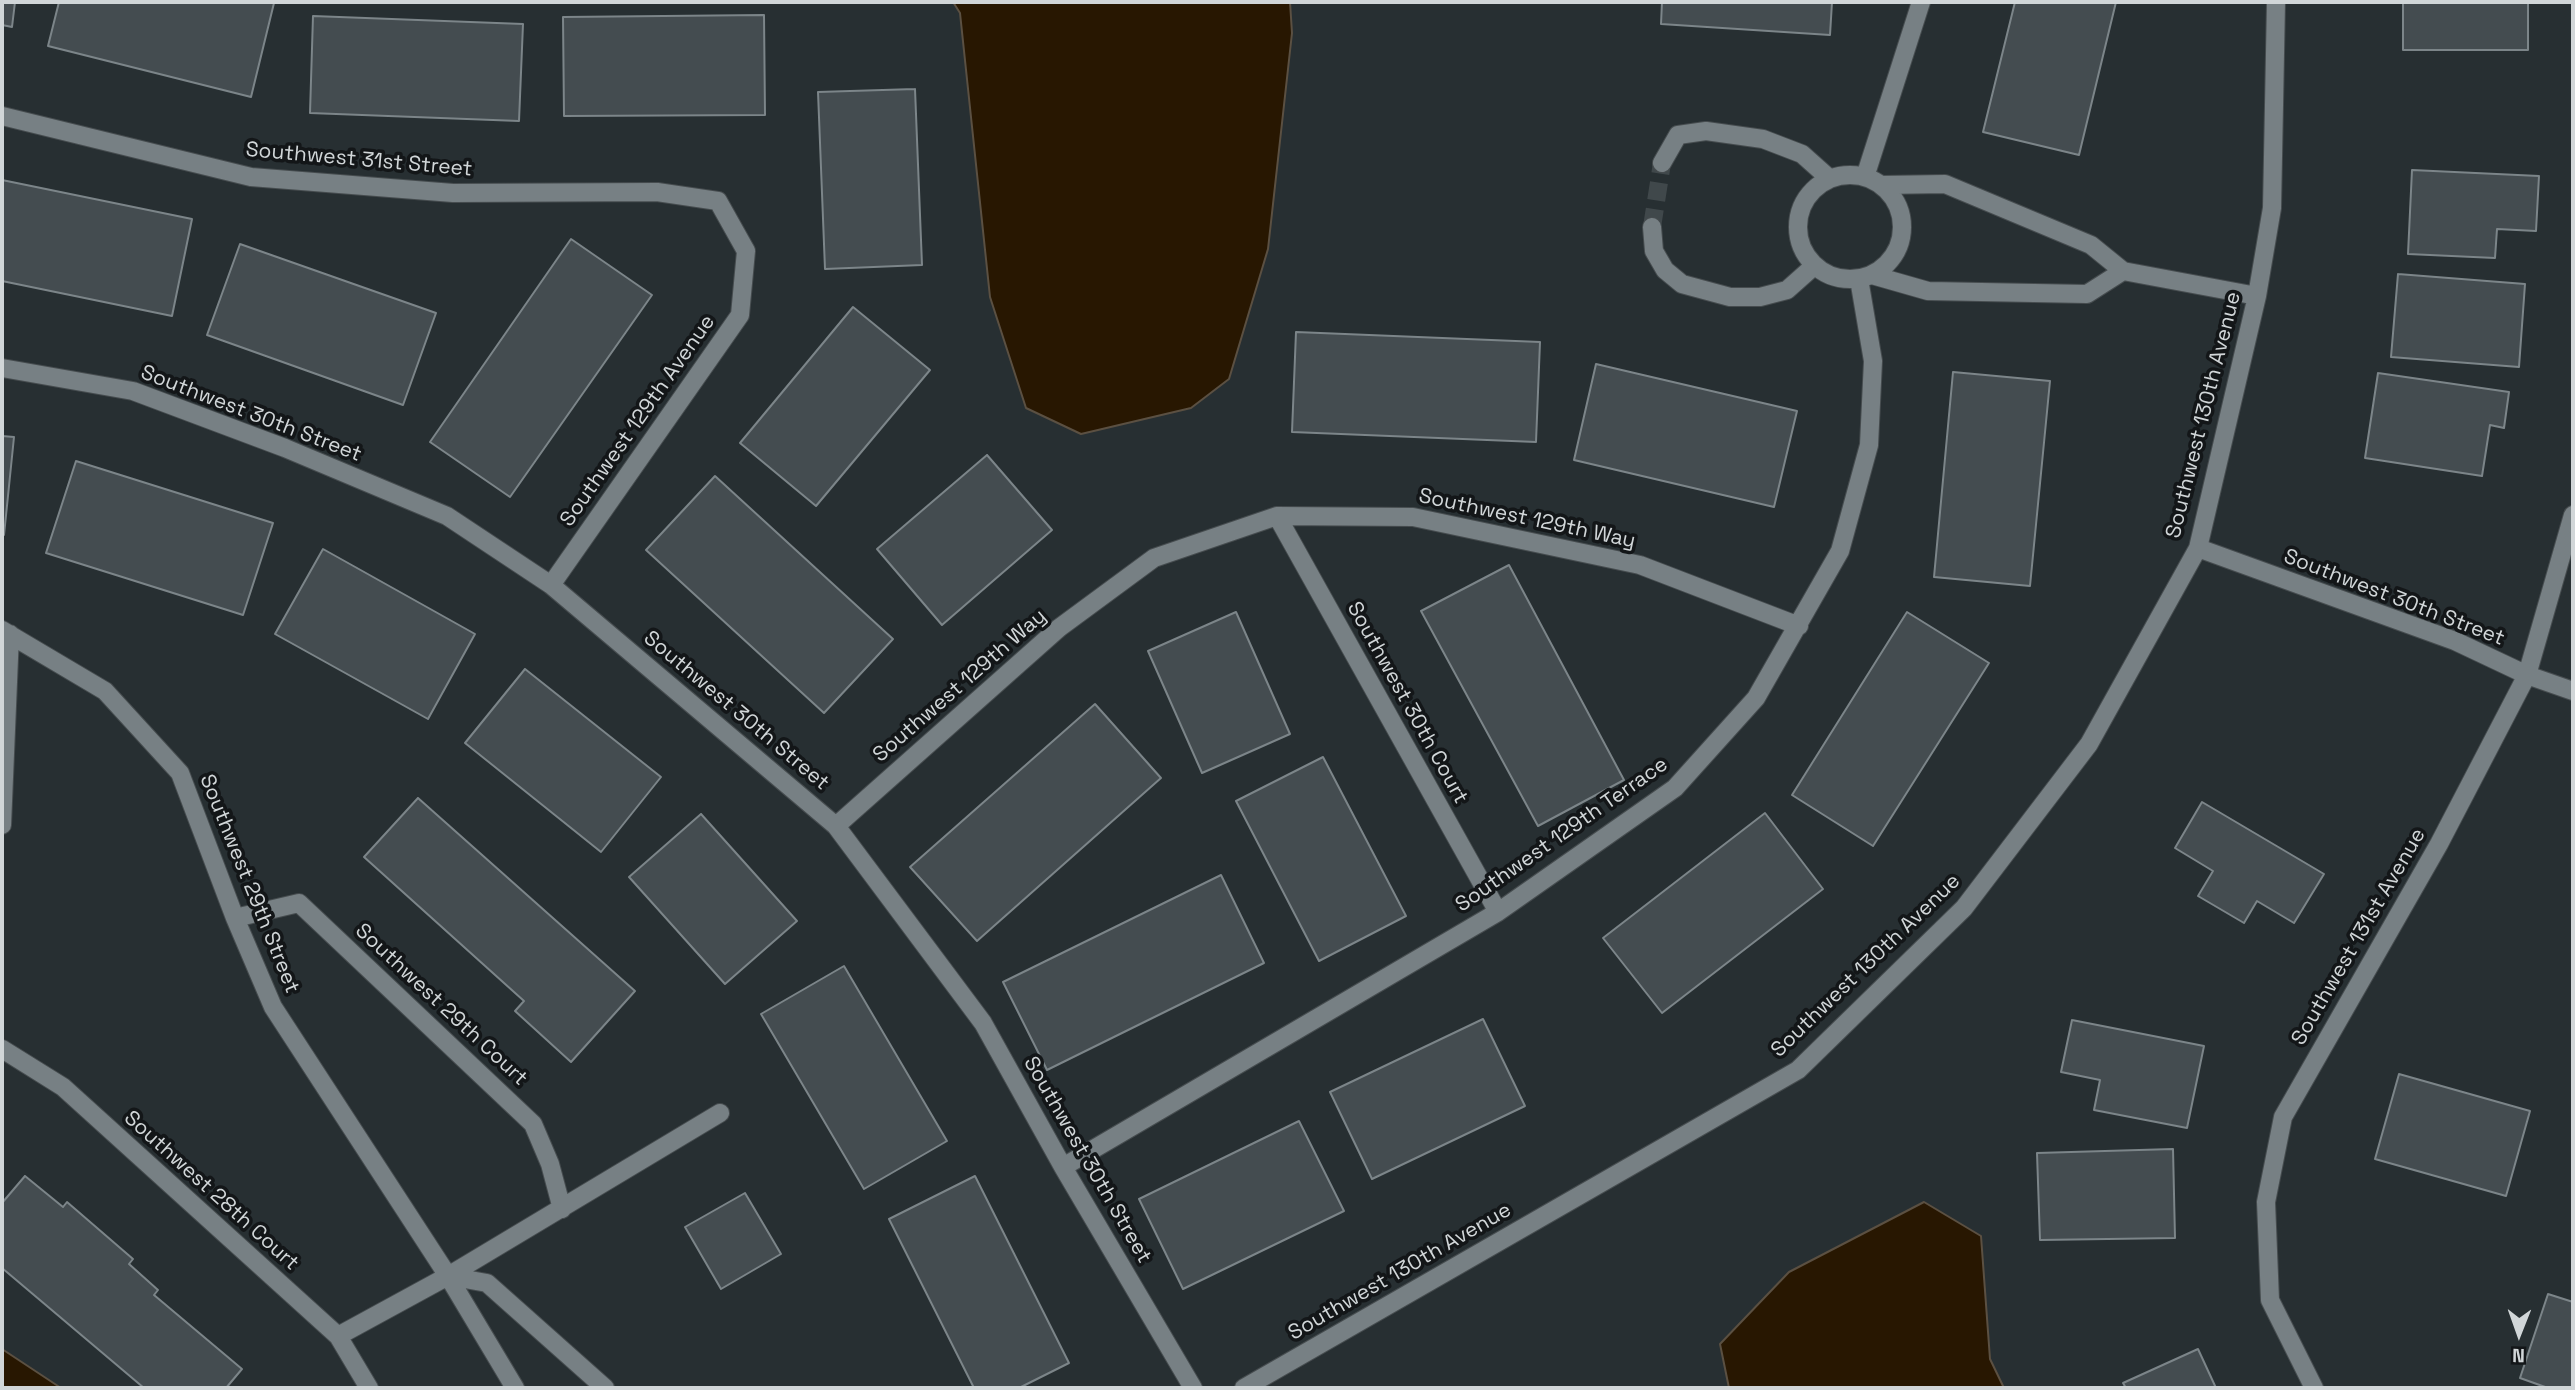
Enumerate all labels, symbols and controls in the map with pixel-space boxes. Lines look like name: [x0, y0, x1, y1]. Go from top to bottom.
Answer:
street label: Southwest 31st Street: [245, 138, 473, 182]
street label: Southwest 130th Avenue: [2161, 289, 2247, 541]
street label: Southwest 129th Avenue: [555, 310, 721, 532]
street label: Southwest 30th Street: [137, 360, 365, 468]
street label: Southwest 129th Way: [1416, 484, 1638, 554]
street label: Southwest 30th Street: [2280, 544, 2508, 652]
street label: Southwest 30th Court: [1341, 598, 1473, 808]
street label: Southwest 129th Way: [868, 604, 1052, 768]
street label: Southwest 30th Street: [638, 626, 834, 796]
street label: Southwest 129th Terrace: [1451, 752, 1673, 918]
street label: Southwest 29th Street: [194, 771, 304, 997]
street label: Southwest 131st Avenue: [2287, 824, 2431, 1050]
street label: Southwest 130th Avenue: [1766, 869, 1966, 1063]
street label: Southwest 29th Court: [350, 919, 532, 1091]
street label: Southwest 30th Street: [1018, 1052, 1156, 1268]
street label: Southwest 28th Court: [118, 1106, 304, 1276]
street label: Southwest 130th Avenue: [1284, 1198, 1516, 1346]
north arrow: [2484, 1299, 2554, 1369]
text: N: [2512, 1343, 2525, 1368]

